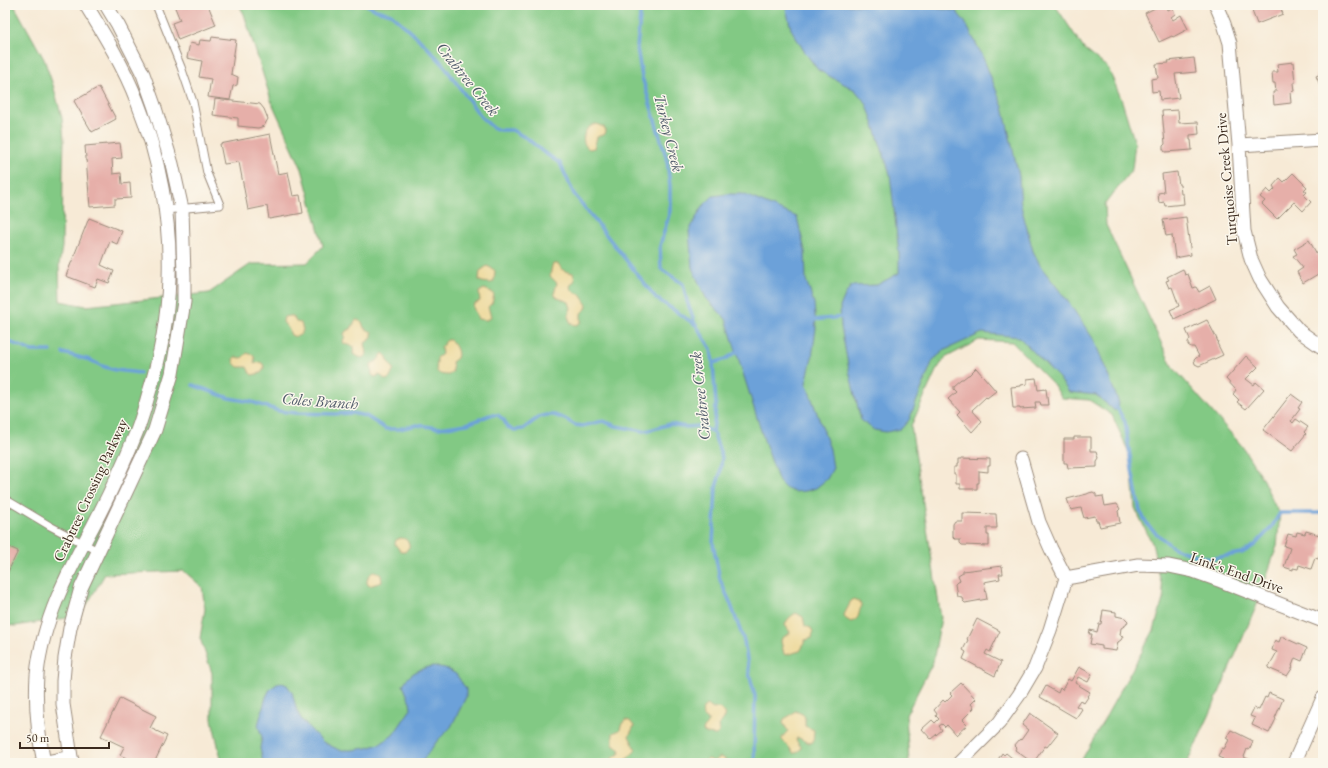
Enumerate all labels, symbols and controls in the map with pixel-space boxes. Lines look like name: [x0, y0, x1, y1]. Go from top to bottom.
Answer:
water label: Crabtree Creek: [432, 38, 505, 121]
water label: Turkey Creek: [649, 92, 689, 175]
street label: Turquoise Creek Drive: [1211, 112, 1241, 246]
water label: Crabtree Creek: [685, 350, 715, 441]
water label: Coles Branch: [281, 388, 359, 414]
street label: Crabtree Crossing Parkway: [49, 415, 132, 565]
street label: Link's End Drive: [1188, 547, 1286, 597]
scale bar: [20, 724, 109, 750]
text: 50 m: [26, 730, 50, 746]

